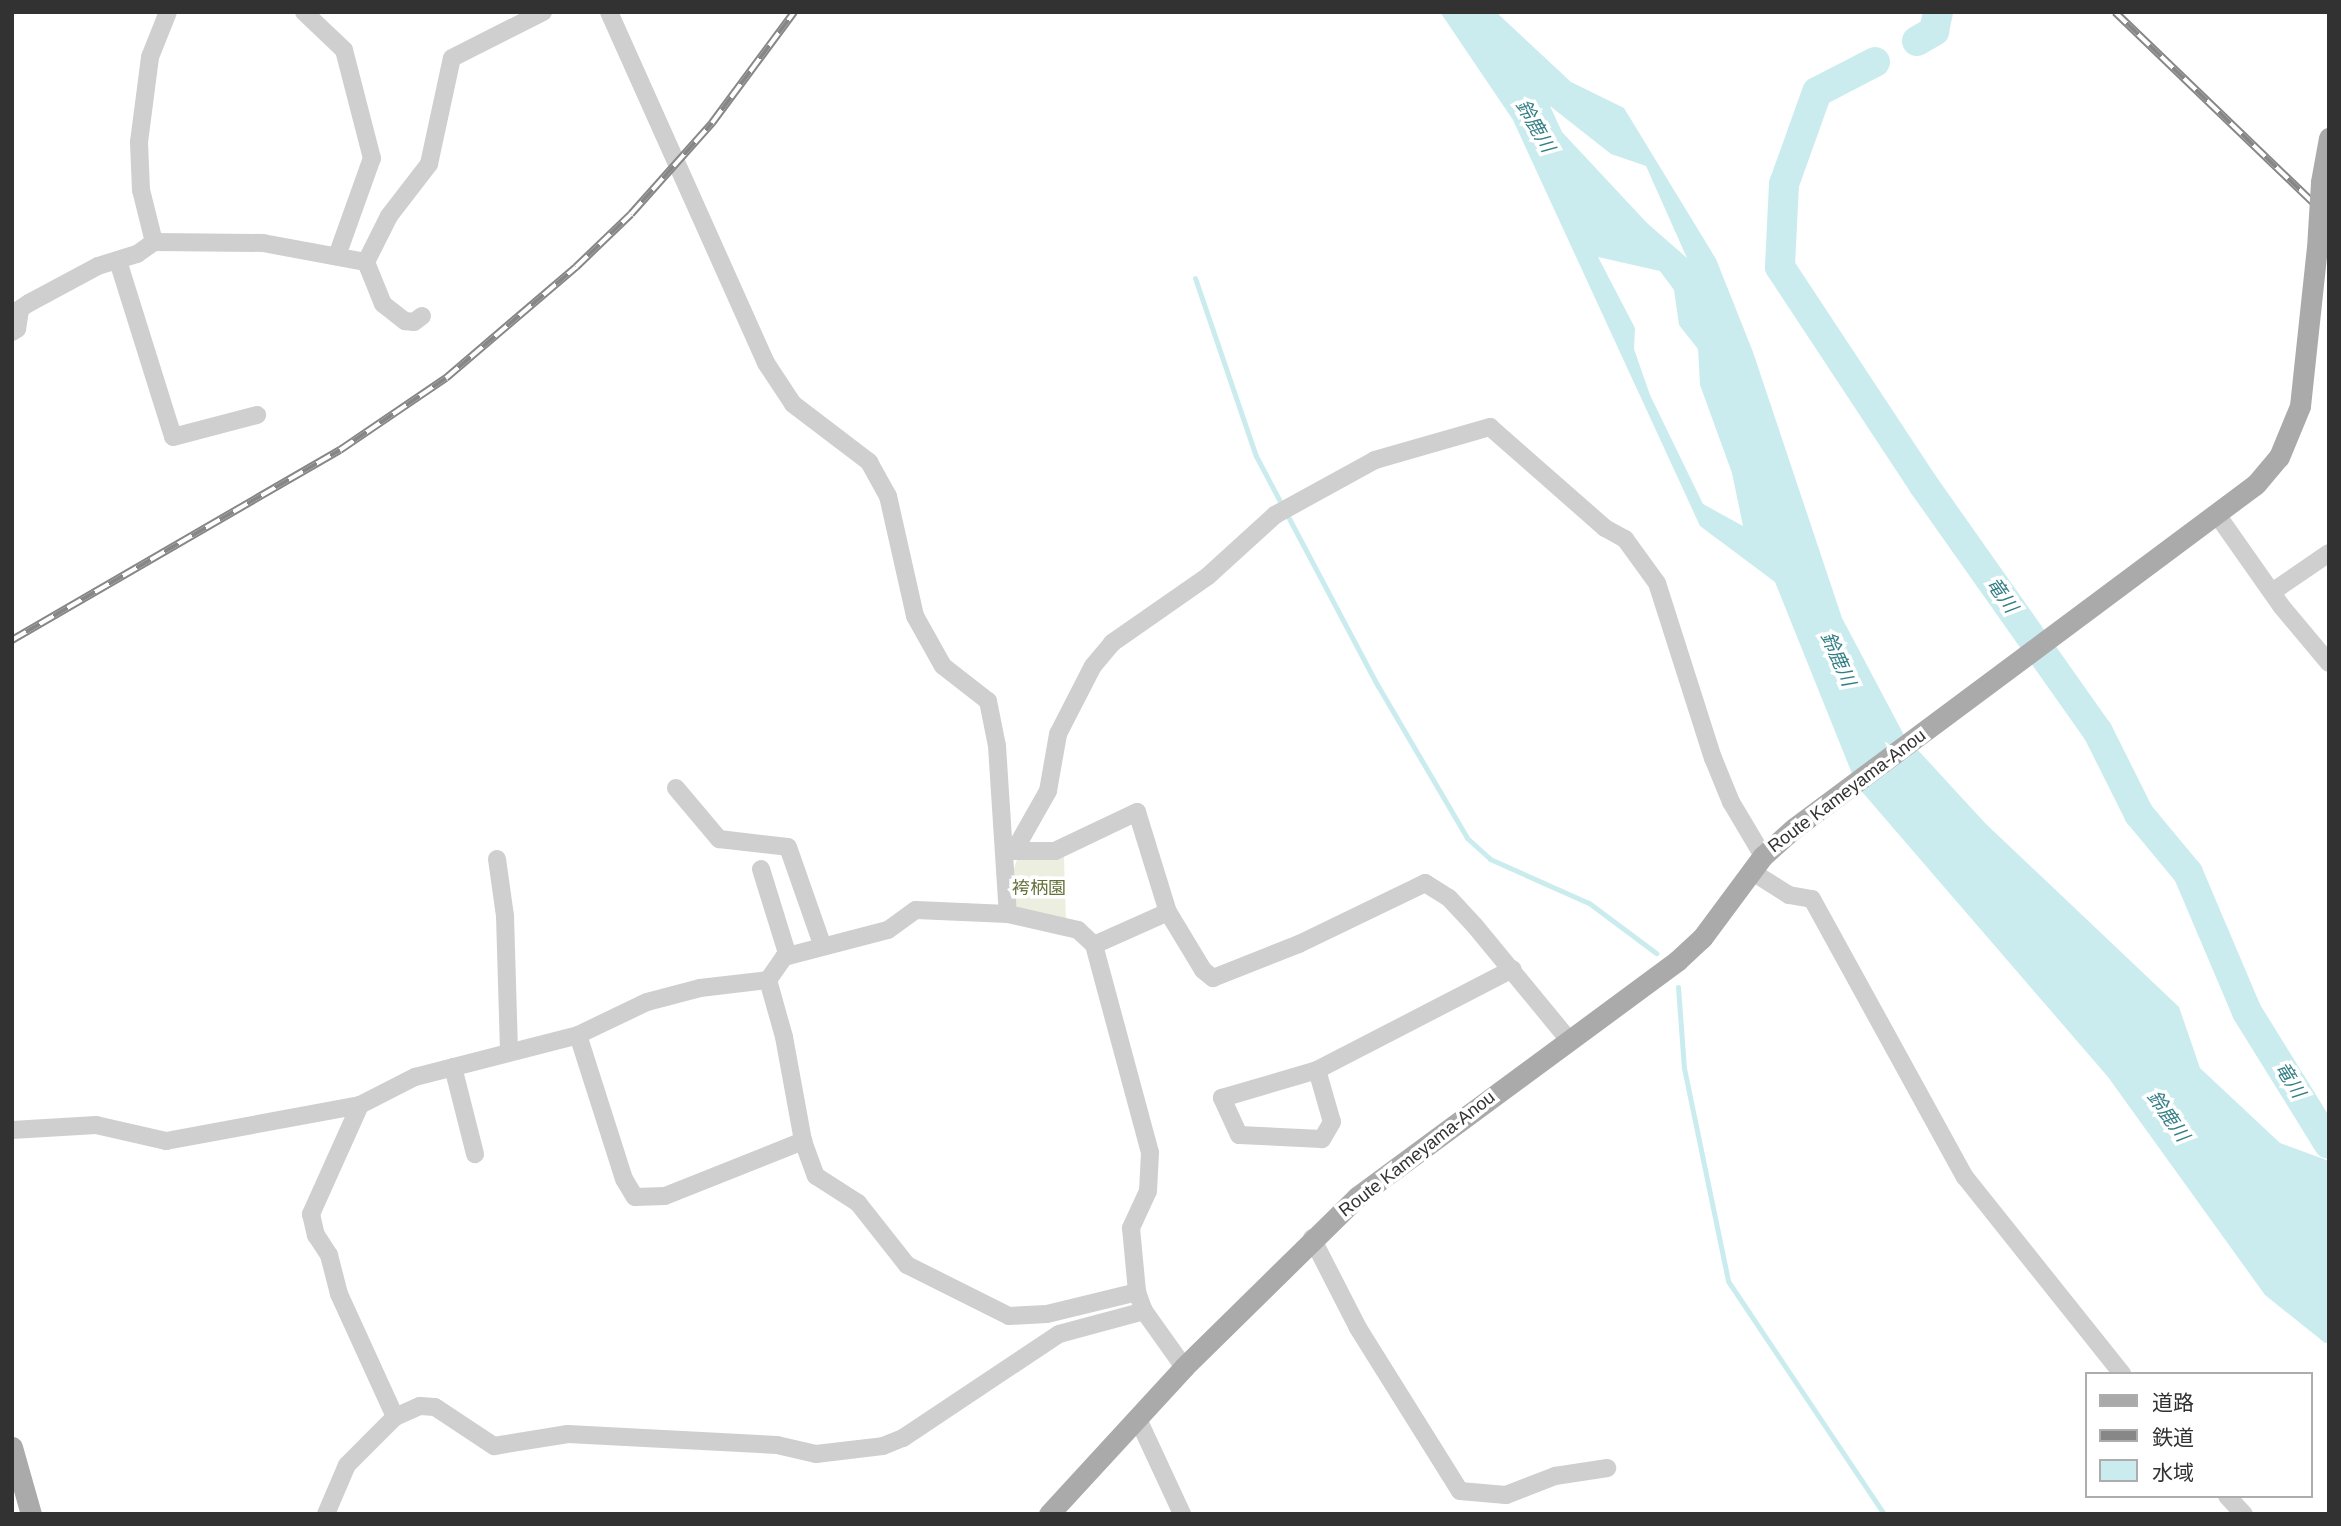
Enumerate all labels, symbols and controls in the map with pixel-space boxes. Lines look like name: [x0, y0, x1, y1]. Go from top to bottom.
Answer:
water label: 鈴鹿川: [1511, 96, 1559, 156]
water label: 竜川: [1982, 573, 2022, 617]
water label: 鈴鹿川: [1816, 628, 1860, 690]
street label: Route Kameyama-Anou: [1764, 725, 1930, 857]
park label: 袴柄園: [1012, 877, 1066, 899]
water label: 竜川: [2270, 1058, 2310, 1102]
street label: Route Kameyama-Anou: [1335, 1086, 1499, 1222]
water label: 鈴鹿川: [2142, 1086, 2194, 1146]
legend: [2086, 1372, 2313, 1498]
text: 道路: [2152, 1391, 2194, 1414]
text: 鉄道: [2152, 1426, 2194, 1449]
text: 水域: [2152, 1461, 2194, 1484]

